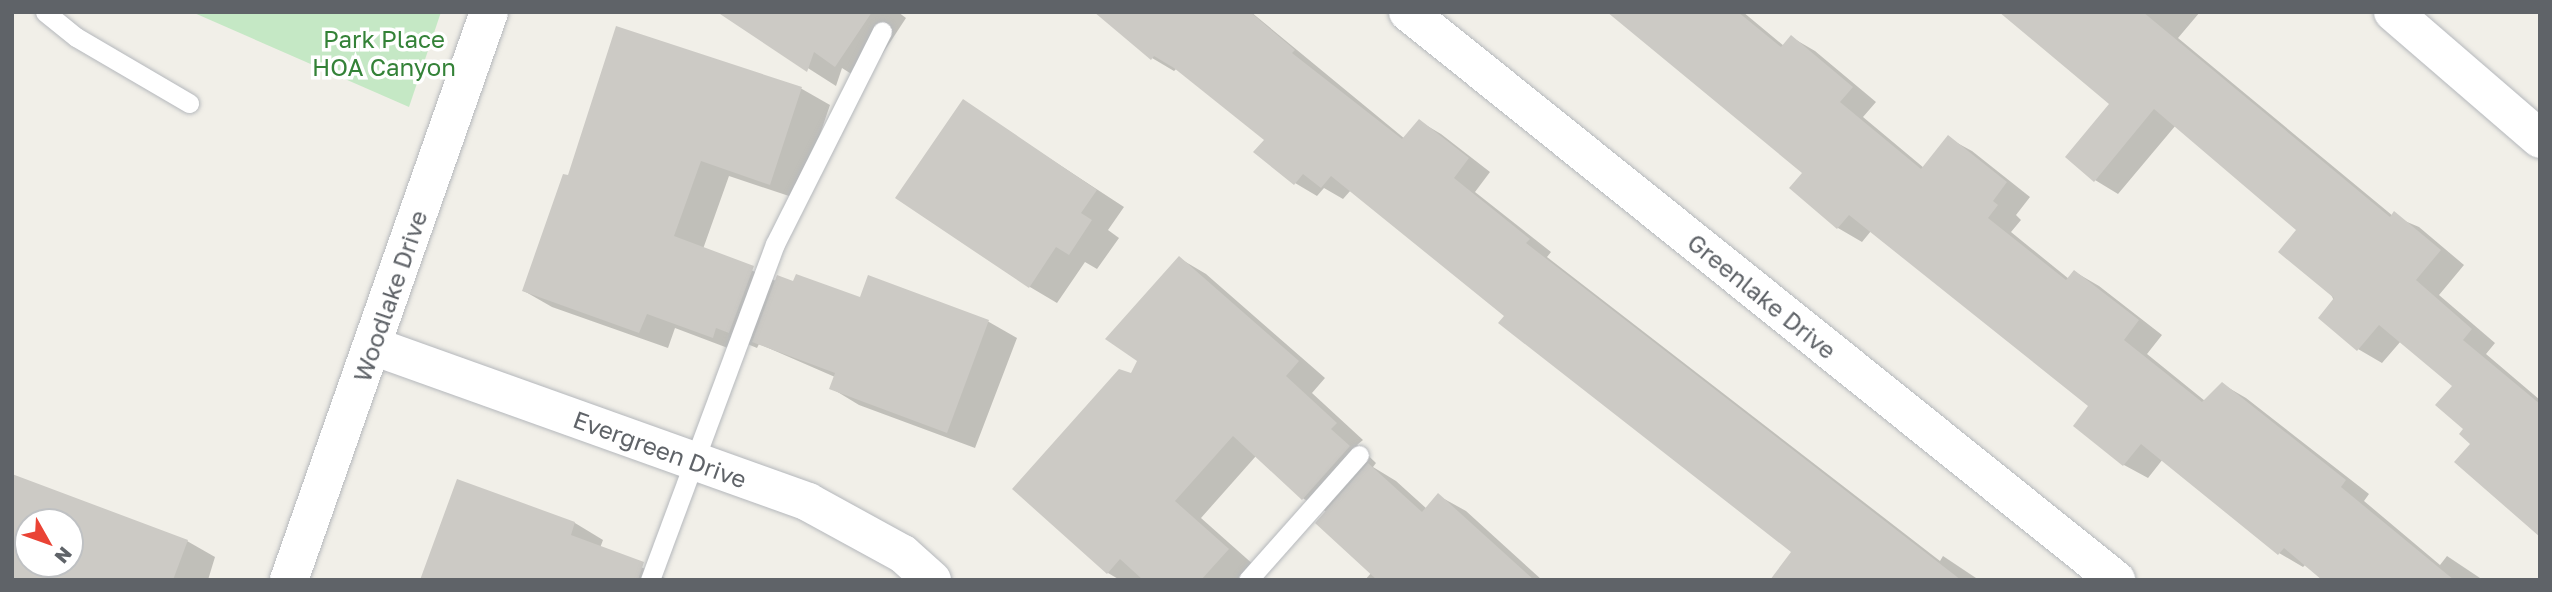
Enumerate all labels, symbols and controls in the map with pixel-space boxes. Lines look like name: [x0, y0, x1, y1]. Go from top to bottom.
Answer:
park label: Park Place HOA Canyon: [312, 25, 456, 81]
street label: Woodlake Drive: [347, 207, 433, 385]
street label: Greenlake Drive: [1682, 227, 1842, 365]
street label: Evergreen Drive: [569, 404, 751, 494]
north arrow: [14, 508, 84, 578]
text: N: [50, 543, 77, 568]

